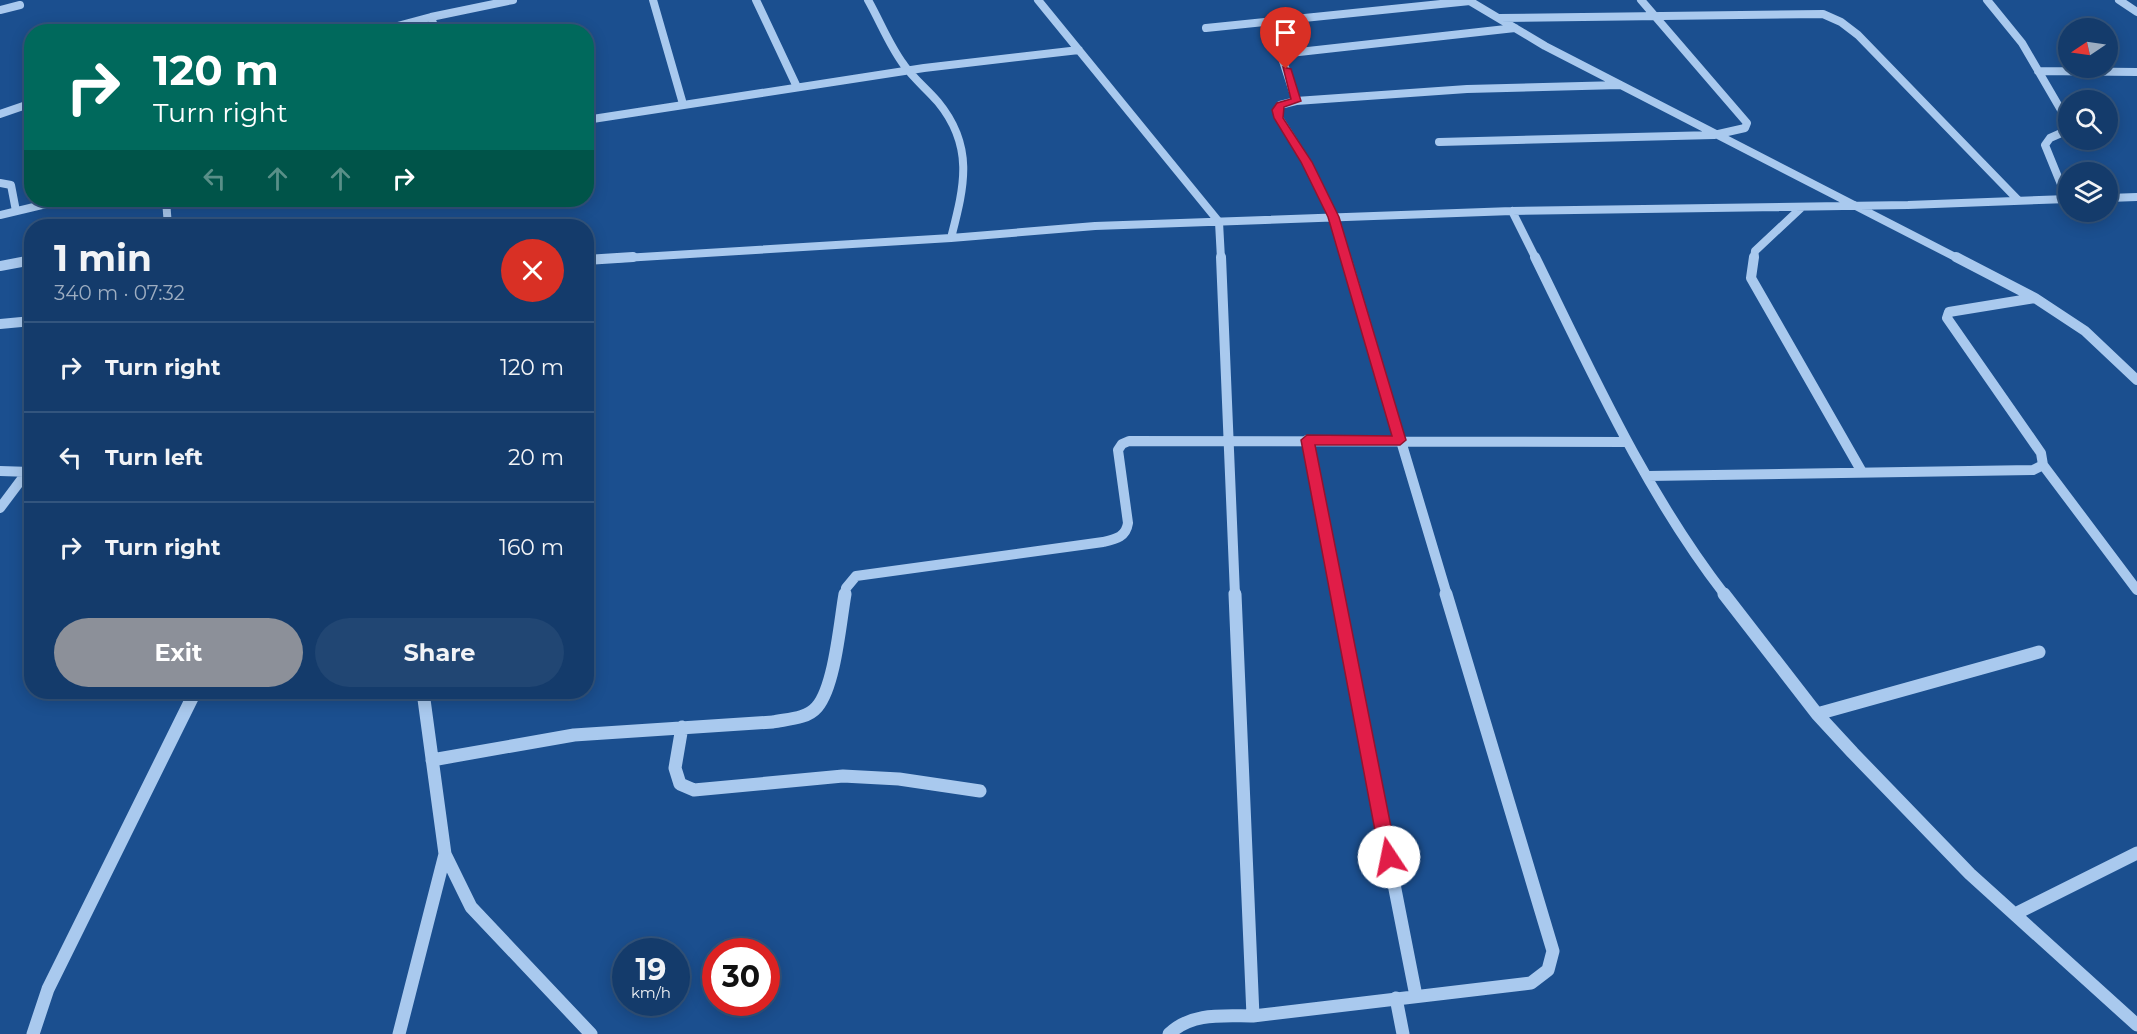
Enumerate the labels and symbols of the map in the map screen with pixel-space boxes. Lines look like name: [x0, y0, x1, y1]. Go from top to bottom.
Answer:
pin: [1260, 7, 1311, 69]
north arrow: [2058, 18, 2118, 78]
position arrow: [1357, 825, 1421, 889]
speed limit sign: 30: [702, 938, 780, 1016]

